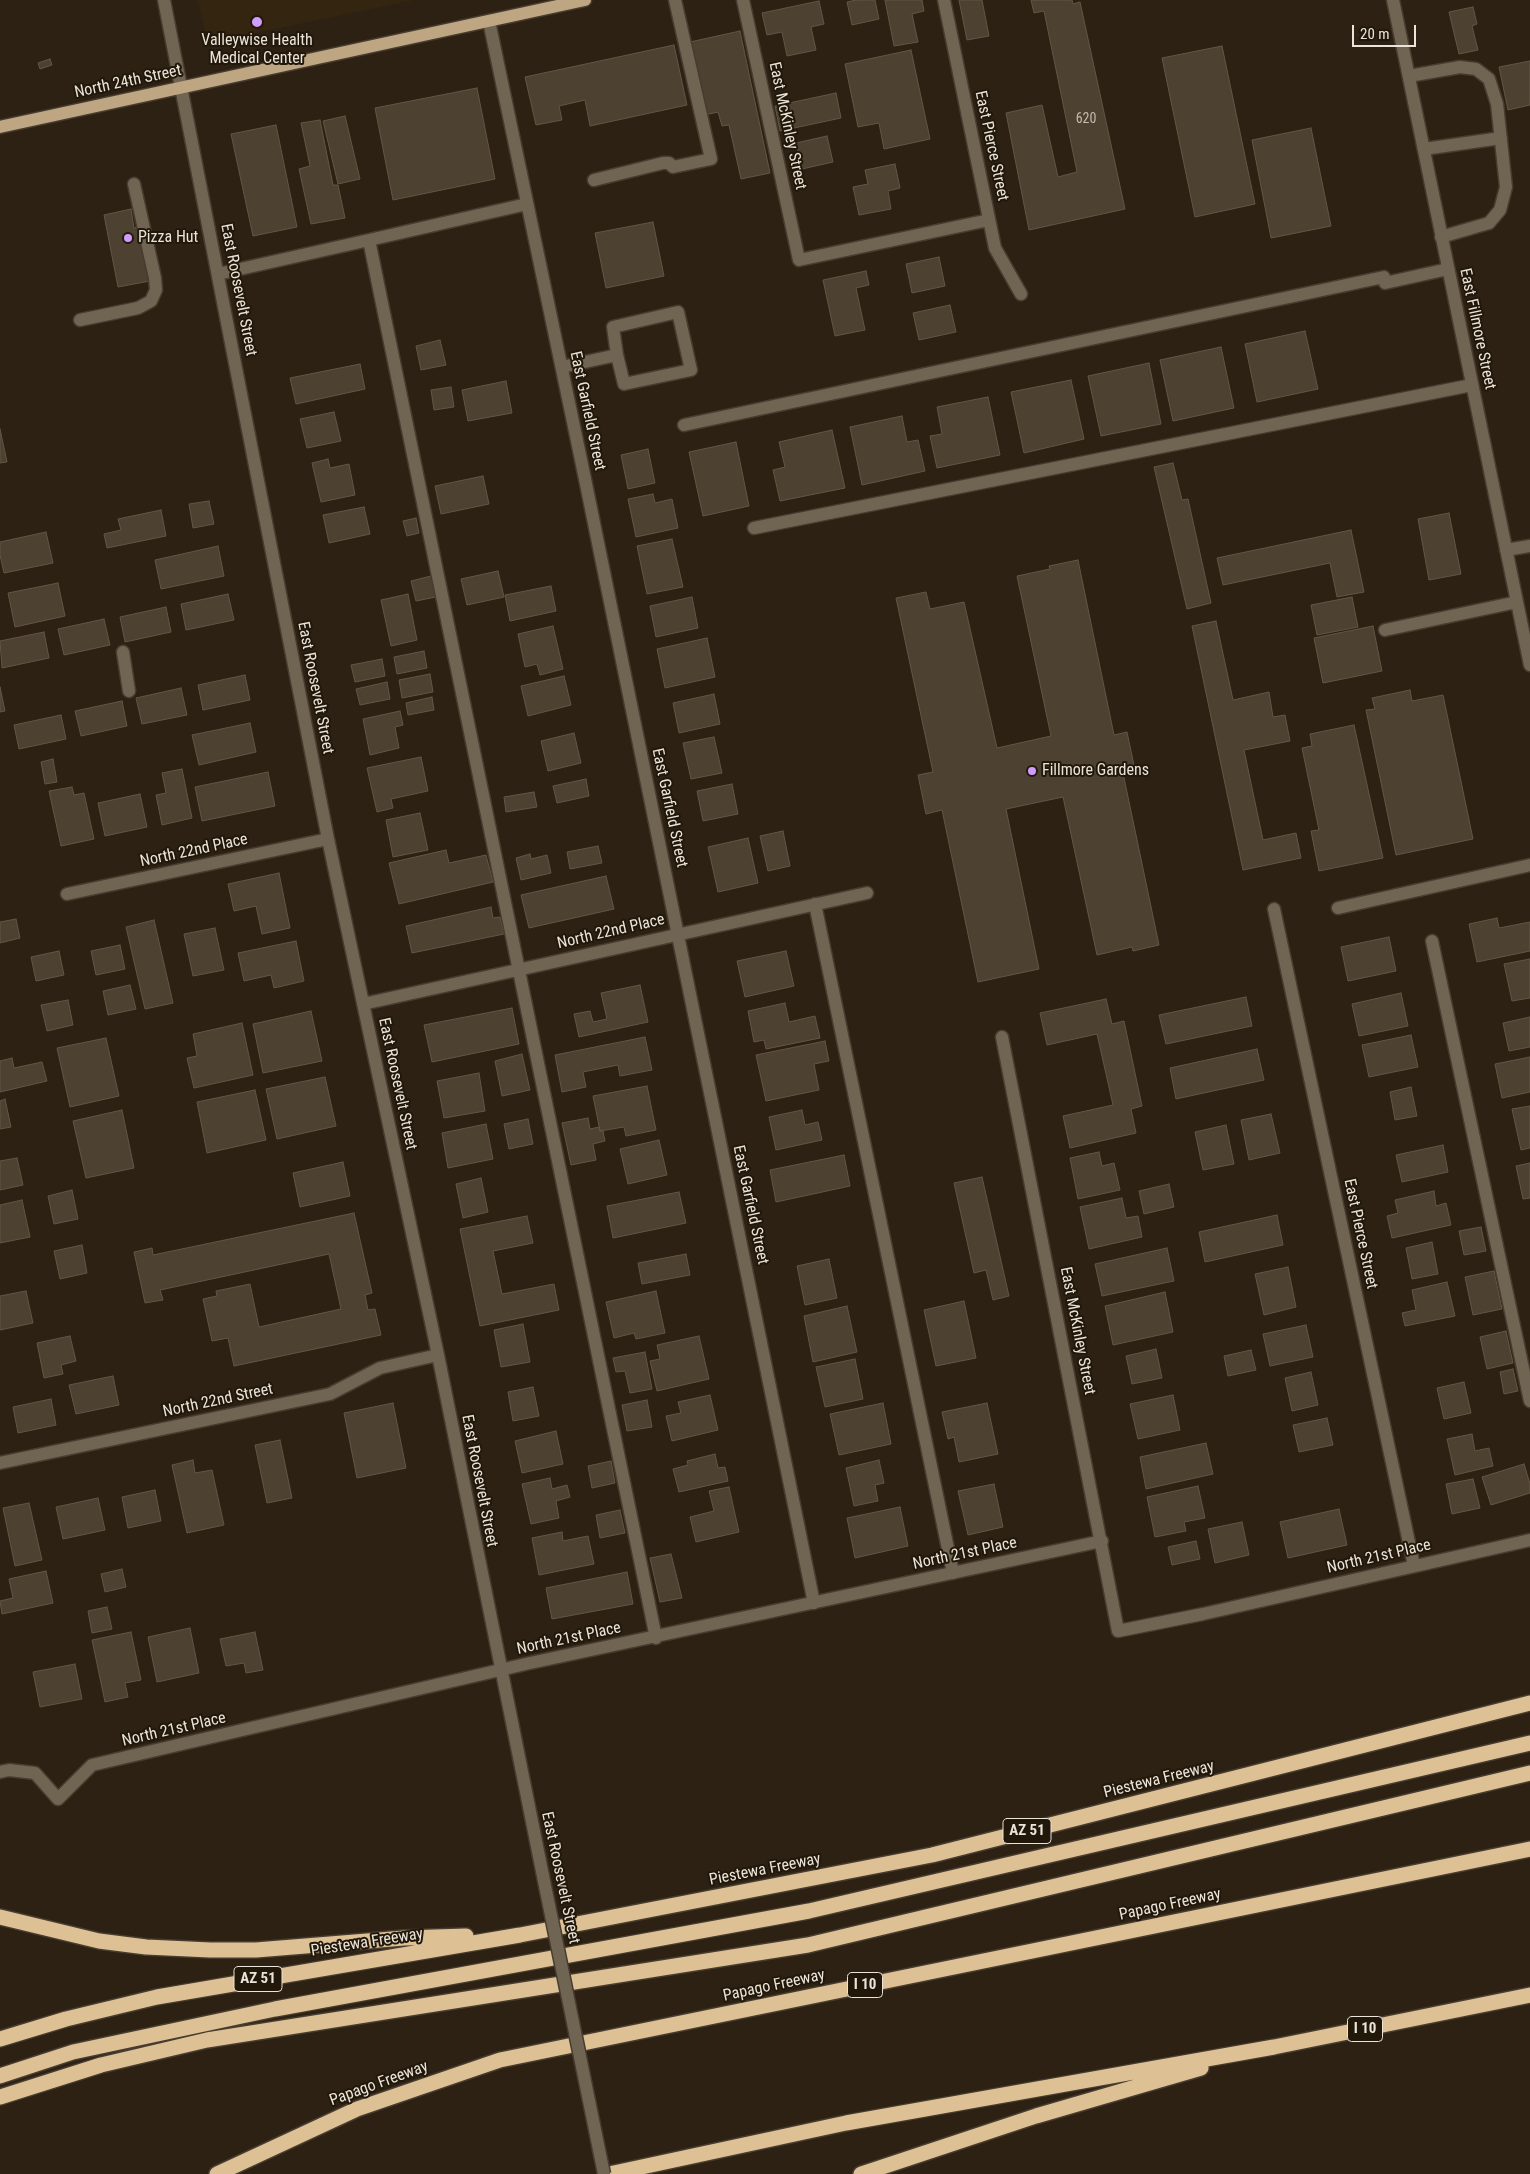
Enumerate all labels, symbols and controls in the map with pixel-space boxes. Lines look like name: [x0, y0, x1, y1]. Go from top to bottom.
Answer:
marker: Valleywise Health Medical Center: [250, 15, 264, 29]
scale bar: [1355, 15, 1419, 47]
text: 20 m: [1360, 25, 1390, 43]
place label: Valleywise Health Medical Center: [201, 31, 313, 69]
street label: North 24th Street: [73, 61, 183, 103]
street label: East McKinley Street: [764, 61, 810, 191]
street label: East Pierce Street: [970, 89, 1012, 203]
house number: 620: [1076, 111, 1096, 127]
street label: East Roosevelt Street: [216, 222, 260, 358]
place label: Pizza Hut: [138, 228, 198, 248]
marker: Pizza Hut: [122, 232, 134, 244]
street label: East Fillmore Street: [1455, 267, 1499, 391]
street label: East Garfield Street: [565, 350, 609, 472]
street label: East Roosevelt Street: [293, 620, 337, 756]
street label: East Garfield Street: [647, 747, 691, 869]
place label: Fillmore Gardens: [1042, 761, 1149, 781]
marker: Fillmore Gardens: [1026, 765, 1038, 777]
street label: North 22nd Place: [138, 830, 250, 872]
street label: North 22nd Place: [555, 910, 667, 954]
street label: East Roosevelt Street: [374, 1016, 420, 1152]
street label: East Garfield Street: [728, 1144, 772, 1266]
street label: East Pierce Street: [1339, 1177, 1381, 1291]
street label: East McKinley Street: [1055, 1265, 1099, 1397]
street label: North 22nd Street: [161, 1380, 275, 1422]
street label: East Roosevelt Street: [457, 1413, 501, 1549]
street label: North 21st Place: [911, 1534, 1019, 1574]
street label: North 21st Place: [1325, 1536, 1433, 1578]
street label: North 21st Place: [515, 1619, 623, 1659]
street label: North 21st Place: [120, 1709, 228, 1751]
street label: Piestewa Freeway: [1102, 1757, 1216, 1803]
street label: East Roosevelt Street: [537, 1810, 583, 1946]
road number: AZ 51: [1003, 1818, 1051, 1844]
street label: Piestewa Freeway: [708, 1850, 822, 1890]
street label: Papago Freeway: [1117, 1885, 1223, 1925]
street label: Piestewa Freeway: [310, 1925, 424, 1961]
road number: AZ 51: [234, 1966, 282, 1992]
street label: Papago Freeway: [721, 1966, 827, 2006]
road number: I 10: [848, 1972, 882, 1998]
road number: I 10: [1348, 2016, 1382, 2042]
street label: Papago Freeway: [327, 2057, 431, 2111]

